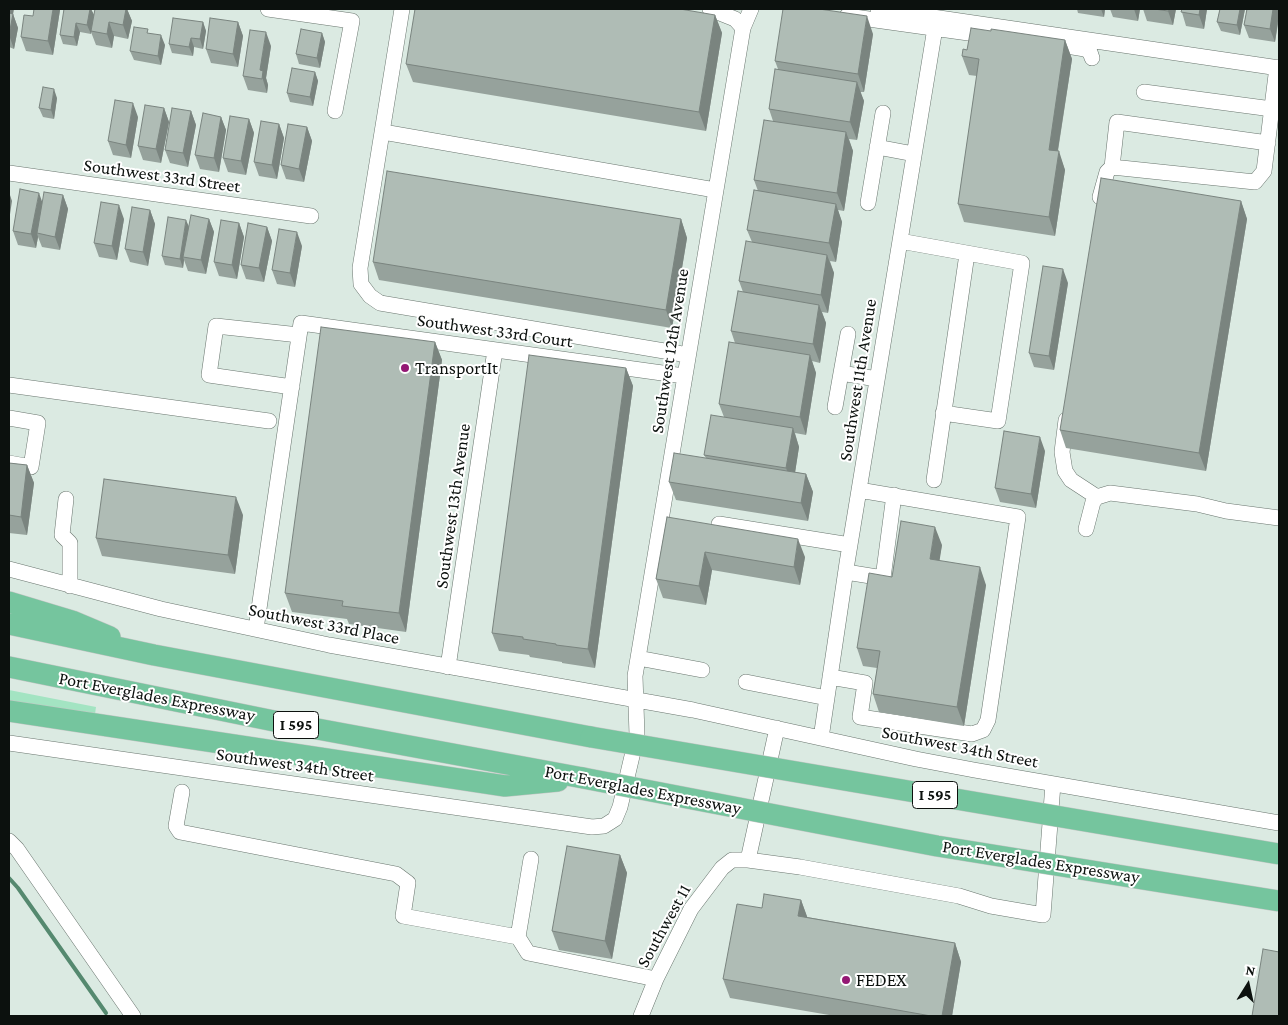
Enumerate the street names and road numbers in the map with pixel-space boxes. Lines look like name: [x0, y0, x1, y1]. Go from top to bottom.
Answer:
street label: Southwest 33rd Street: [82, 154, 242, 198]
street label: Southwest 12th Avenue: [646, 267, 694, 435]
street label: Southwest 11th Avenue: [835, 297, 881, 463]
street label: Southwest 33rd Court: [416, 309, 574, 353]
street label: Southwest 13th Avenue: [431, 422, 475, 590]
street label: Southwest 33rd Place: [247, 599, 401, 649]
street label: Port Everglades Expressway: [57, 667, 257, 727]
road number: I 595: [274, 712, 318, 738]
street label: Southwest 34th Street: [880, 721, 1040, 773]
street label: Southwest 34th Street: [215, 743, 375, 787]
street label: Port Everglades Expressway: [543, 760, 743, 820]
road number: I 595: [912, 782, 958, 808]
street label: Port Everglades Expressway: [941, 836, 1141, 888]
street label: Southwest 11: [632, 881, 696, 971]

